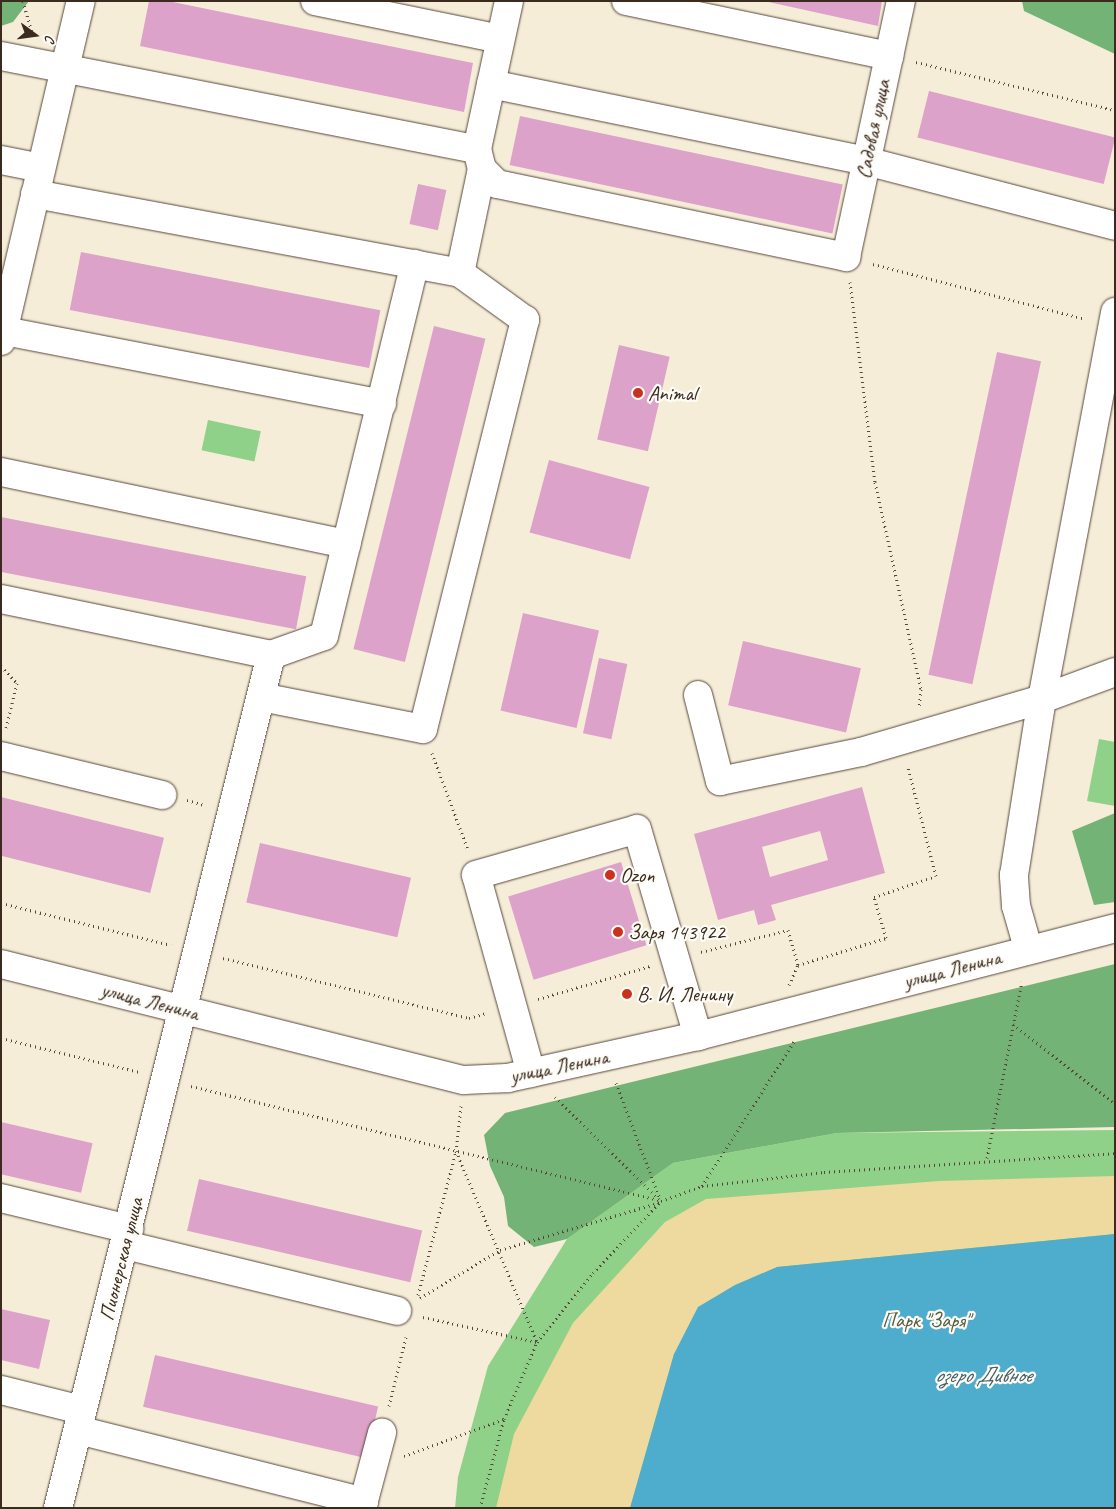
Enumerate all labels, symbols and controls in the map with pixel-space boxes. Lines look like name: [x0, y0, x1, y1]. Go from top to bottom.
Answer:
north arrow: [10, 10, 60, 60]
text: С: [41, 33, 59, 44]
street label: Садовая улица: [850, 77, 896, 181]
place label: Animal: [648, 380, 697, 406]
marker: Animal: [632, 387, 644, 399]
place label: Ozon: [620, 862, 655, 888]
marker: Ozon: [604, 869, 616, 881]
place label: Заря 143922: [628, 919, 725, 945]
marker: Заря 143922: [612, 926, 624, 938]
street label: улица Ленина: [901, 944, 1003, 994]
street label: улица Ленина: [99, 977, 201, 1025]
place label: В. И. Ленину: [637, 981, 732, 1007]
marker: В. И. Ленину: [621, 988, 633, 1000]
street label: улица Ленина: [508, 1043, 610, 1089]
street label: Пионерская улица: [93, 1194, 149, 1324]
park label: Парк "Заря": [882, 1307, 970, 1333]
water label: озеро Дивное: [935, 1363, 1031, 1389]

